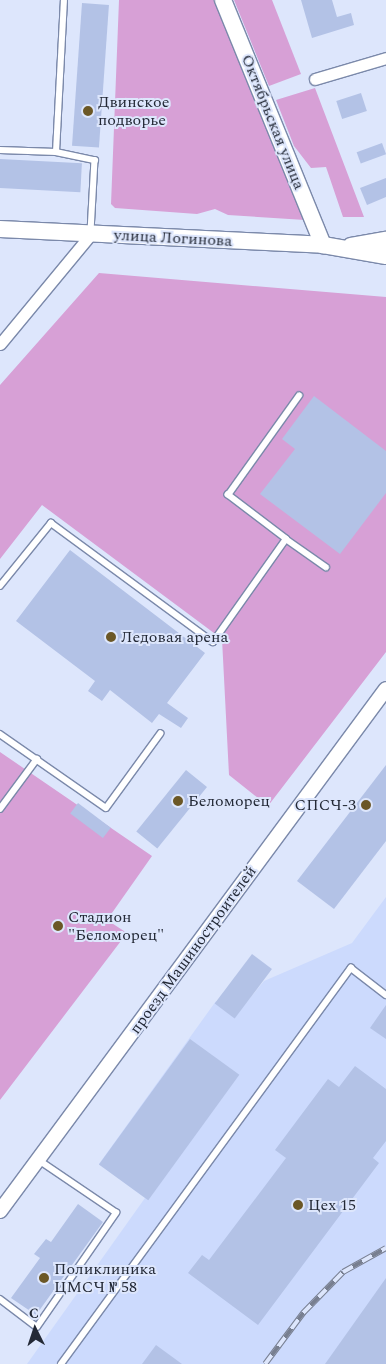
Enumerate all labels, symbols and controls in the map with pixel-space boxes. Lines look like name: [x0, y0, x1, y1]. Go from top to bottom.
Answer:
street label: Октябрьская улица: [237, 52, 309, 192]
place label: Двинское подворье: [98, 92, 169, 130]
marker: Двинское подворье: [82, 105, 94, 117]
street label: улица Логинова: [113, 225, 233, 251]
place label: Ледовая арена: [121, 627, 228, 647]
marker: Ледовая арена: [105, 631, 117, 643]
place label: Беломорец: [188, 791, 270, 811]
marker: Беломорец: [172, 795, 184, 807]
place label: СПСЧ-3: [295, 795, 356, 815]
marker: СПСЧ-3: [360, 799, 372, 811]
street label: проезд Машиностроителей: [126, 862, 260, 1038]
place label: Стадион "Беломорец": [68, 907, 164, 945]
marker: Стадион "Беломорец": [52, 920, 64, 932]
place label: Цех 15: [308, 1195, 356, 1215]
marker: Цех 15: [292, 1199, 304, 1211]
place label: Поликлиника ЦМСЧ № 58: [54, 1259, 156, 1297]
marker: Поликлиника ЦМСЧ № 58: [38, 1272, 50, 1284]
text: С: [28, 1303, 40, 1324]
north arrow: [10, 1304, 60, 1354]

